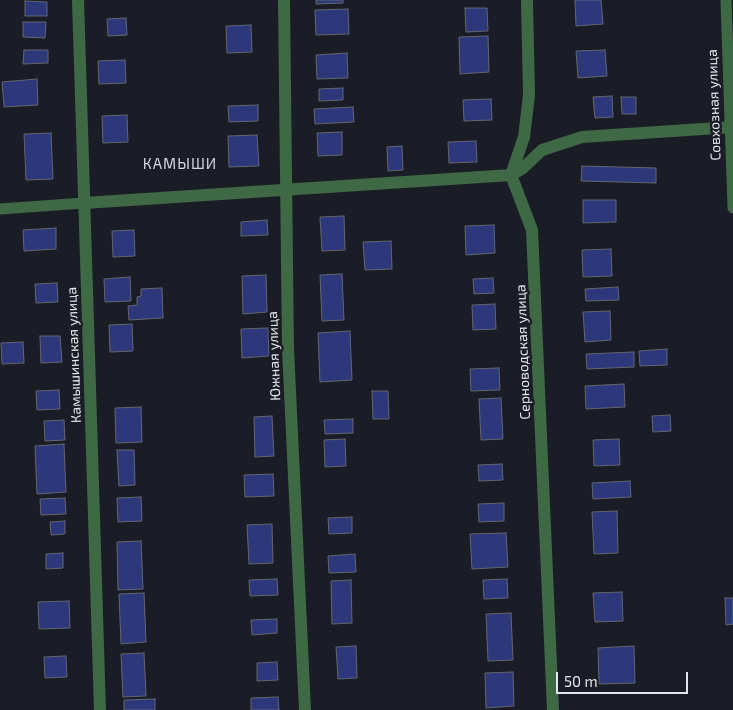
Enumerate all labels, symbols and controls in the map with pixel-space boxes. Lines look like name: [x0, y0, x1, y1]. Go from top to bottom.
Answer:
street label: Совхозная улица: [704, 49, 724, 161]
district label: КАМЫШИ: [142, 155, 218, 173]
street label: Серноводская улица: [512, 284, 534, 420]
street label: Камышинская улица: [63, 287, 85, 423]
street label: Южная улица: [264, 311, 284, 401]
scale bar: [558, 662, 690, 694]
text: 50 m: [564, 672, 598, 690]

